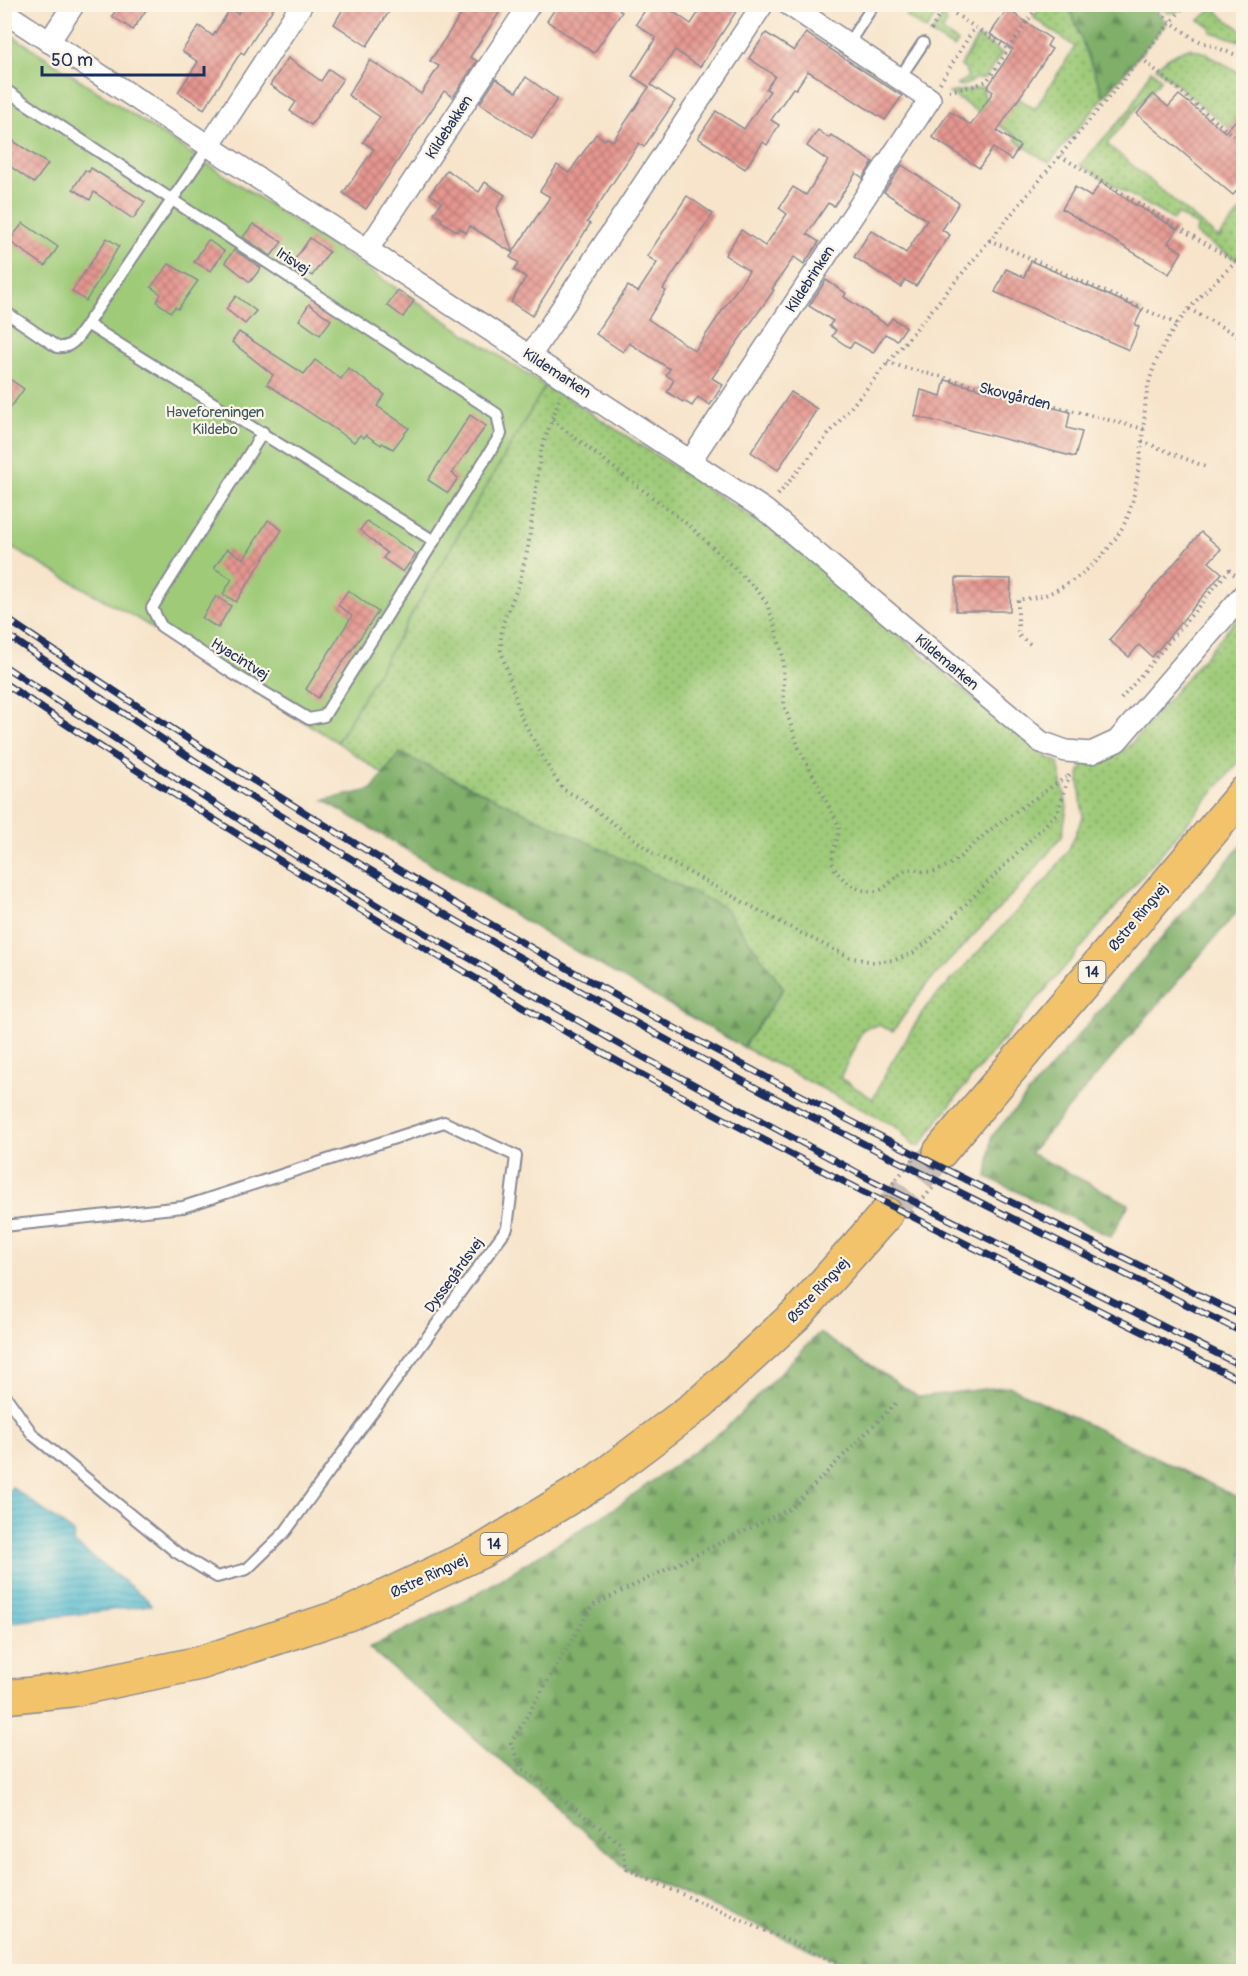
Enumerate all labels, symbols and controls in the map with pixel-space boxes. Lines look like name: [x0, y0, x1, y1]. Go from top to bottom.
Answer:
scale bar: [42, 39, 204, 77]
text: 50 m: [51, 49, 93, 72]
street label: Kildebakken: [422, 92, 477, 163]
street label: Kildebrinken: [782, 242, 839, 316]
street label: Irisvej: [272, 243, 313, 279]
street label: Kildemarken: [519, 344, 594, 402]
street label: Skovgården: [977, 378, 1053, 415]
park label: Haveforeningen Kildebo: [166, 403, 264, 439]
street label: Kildemarken: [911, 630, 982, 695]
street label: Hyacintvej: [207, 634, 272, 685]
street label: Østre Ringvej: [1104, 879, 1172, 955]
road number: 14: [1078, 961, 1106, 983]
street label: Dyssegårdsvej: [421, 1234, 488, 1317]
street label: Østre Ringvej: [783, 1254, 854, 1327]
road number: 14: [480, 1533, 508, 1555]
street label: Østre Ringvej: [388, 1550, 471, 1603]

